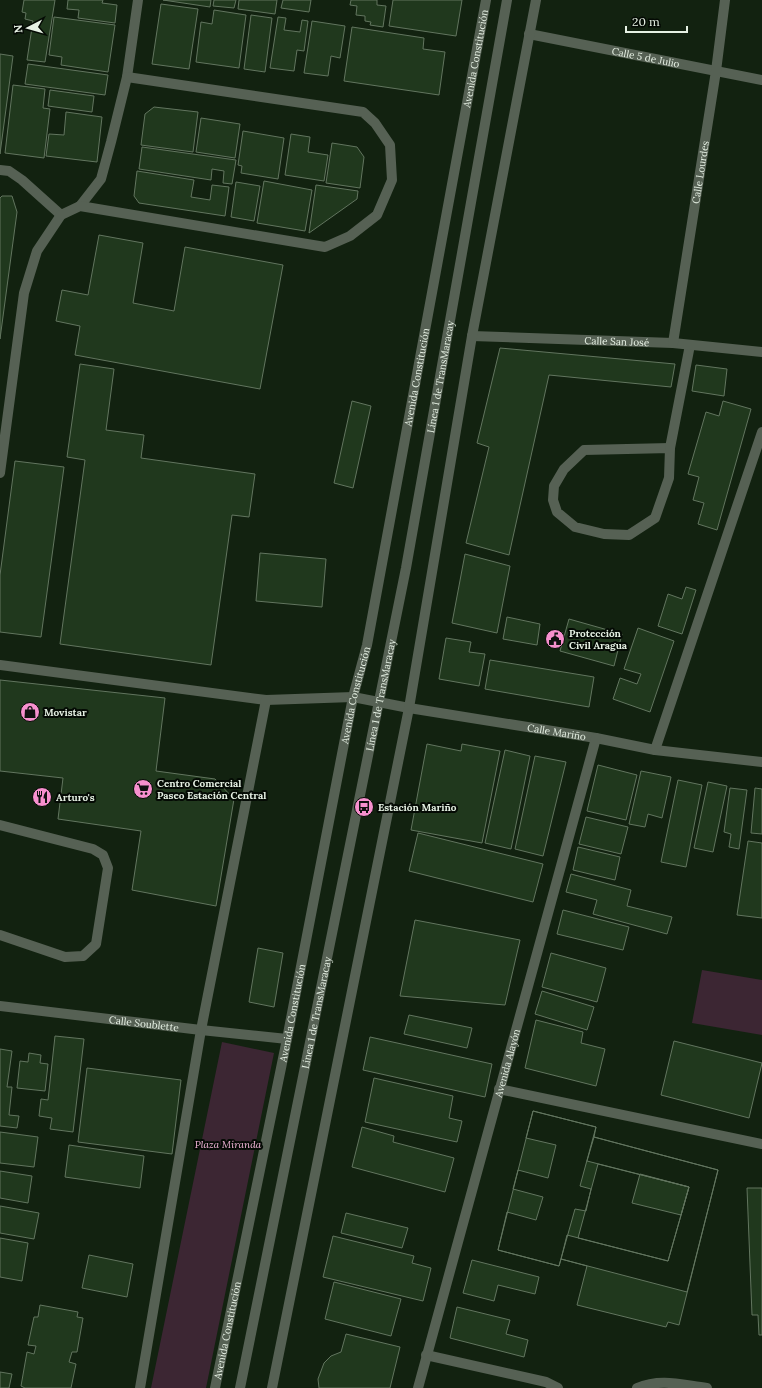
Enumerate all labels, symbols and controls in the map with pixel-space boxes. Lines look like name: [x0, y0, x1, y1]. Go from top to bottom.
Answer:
north arrow: [8, 8, 48, 48]
street label: Avenida Constitución: [460, 8, 491, 110]
scale bar: [626, 8, 687, 34]
text: 20 m: [632, 14, 660, 29]
text: N: [11, 24, 25, 34]
street label: Calle 5 de Julio: [611, 44, 681, 71]
street label: Calle Lourdes: [689, 139, 712, 205]
street label: Línea 1 de TransMaracay: [424, 319, 457, 434]
street label: Avenida Constitución: [401, 327, 432, 428]
street label: Calle San José: [584, 334, 650, 349]
place label: Protección Civil Aragua: [569, 627, 628, 652]
public building icon: Protección Civil Aragua: [544, 628, 566, 650]
street label: Línea 1 de TransMaracay: [363, 637, 399, 752]
street label: Avenida Constitución: [338, 645, 373, 746]
shop icon: Movistar: [19, 701, 41, 723]
place label: Movistar: [44, 706, 87, 719]
street label: Calle Mariño: [526, 721, 587, 743]
place label: Centro Comercial Paseo Estación Central: [157, 777, 266, 802]
supermarket icon: Centro Comercial Paseo Estación Central: [132, 778, 154, 800]
restaurant icon: Arturo's: [31, 786, 53, 808]
place label: Arturo's: [56, 791, 95, 804]
bus stop icon: Estación Mariño: [353, 796, 375, 818]
place label: Estación Mariño: [378, 801, 457, 814]
street label: Línea 1 de TransMaracay: [299, 955, 334, 1070]
street label: Avenida Constitución: [276, 963, 308, 1064]
street label: Calle Soublette: [108, 1013, 180, 1034]
street label: Avenida Alayón: [492, 1027, 523, 1100]
park label: Plaza Miranda: [195, 1138, 262, 1151]
street label: Avenida Constitución: [211, 1280, 244, 1381]

